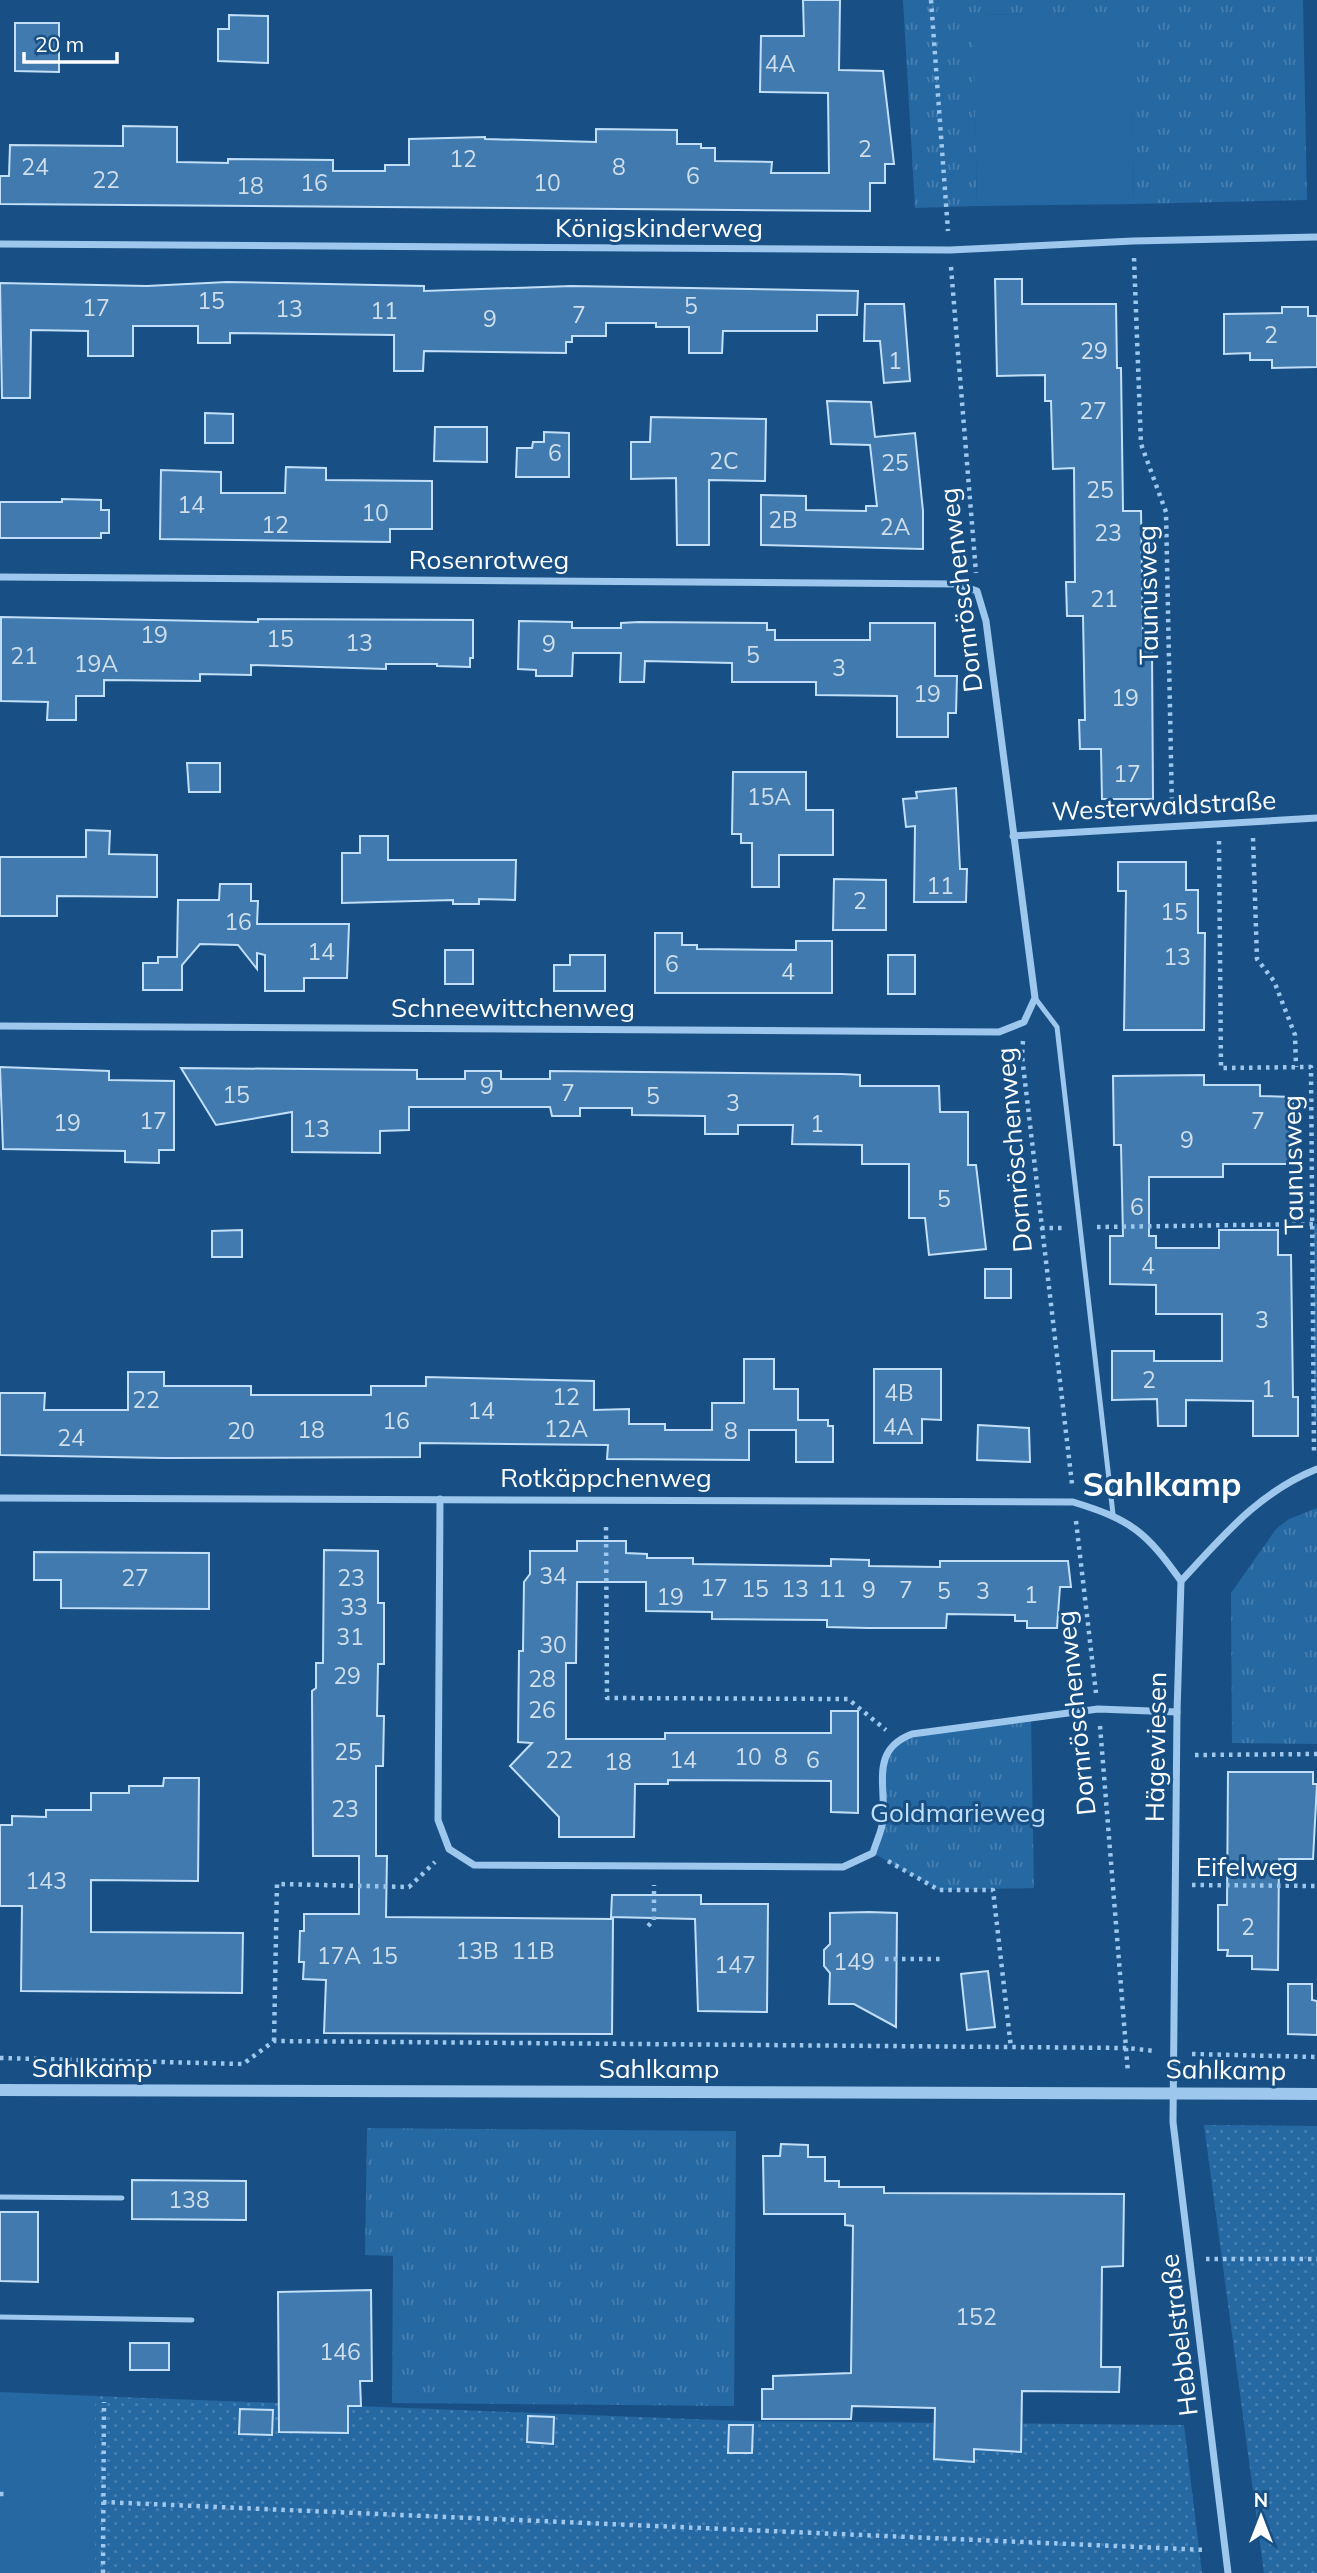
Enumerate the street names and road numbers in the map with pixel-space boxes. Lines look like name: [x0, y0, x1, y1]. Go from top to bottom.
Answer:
street label: Königskinderweg: [555, 211, 763, 244]
street label: Dornröschenweg: [932, 486, 989, 694]
street label: Taunusweg: [1130, 525, 1165, 665]
street label: Rosenrotweg: [409, 543, 569, 576]
street label: Westerwaldstraße: [1051, 783, 1277, 828]
street label: Schneewittchenweg: [391, 991, 635, 1024]
street label: Dornröschenweg: [988, 1046, 1039, 1254]
street label: Taunusweg: [1275, 1095, 1310, 1235]
street label: Rotkäppchenweg: [500, 1461, 712, 1494]
street label: Dornröschenweg: [1048, 1609, 1103, 1817]
street label: Hägewiesen: [1138, 1672, 1173, 1822]
street label: Eifelweg: [1196, 1850, 1298, 1883]
street label: Sahlkamp: [32, 2051, 152, 2084]
street label: Sahlkamp: [599, 2052, 719, 2085]
street label: Sahlkamp: [1165, 2052, 1287, 2087]
street label: Hebbelstraße: [1152, 2252, 1205, 2418]

